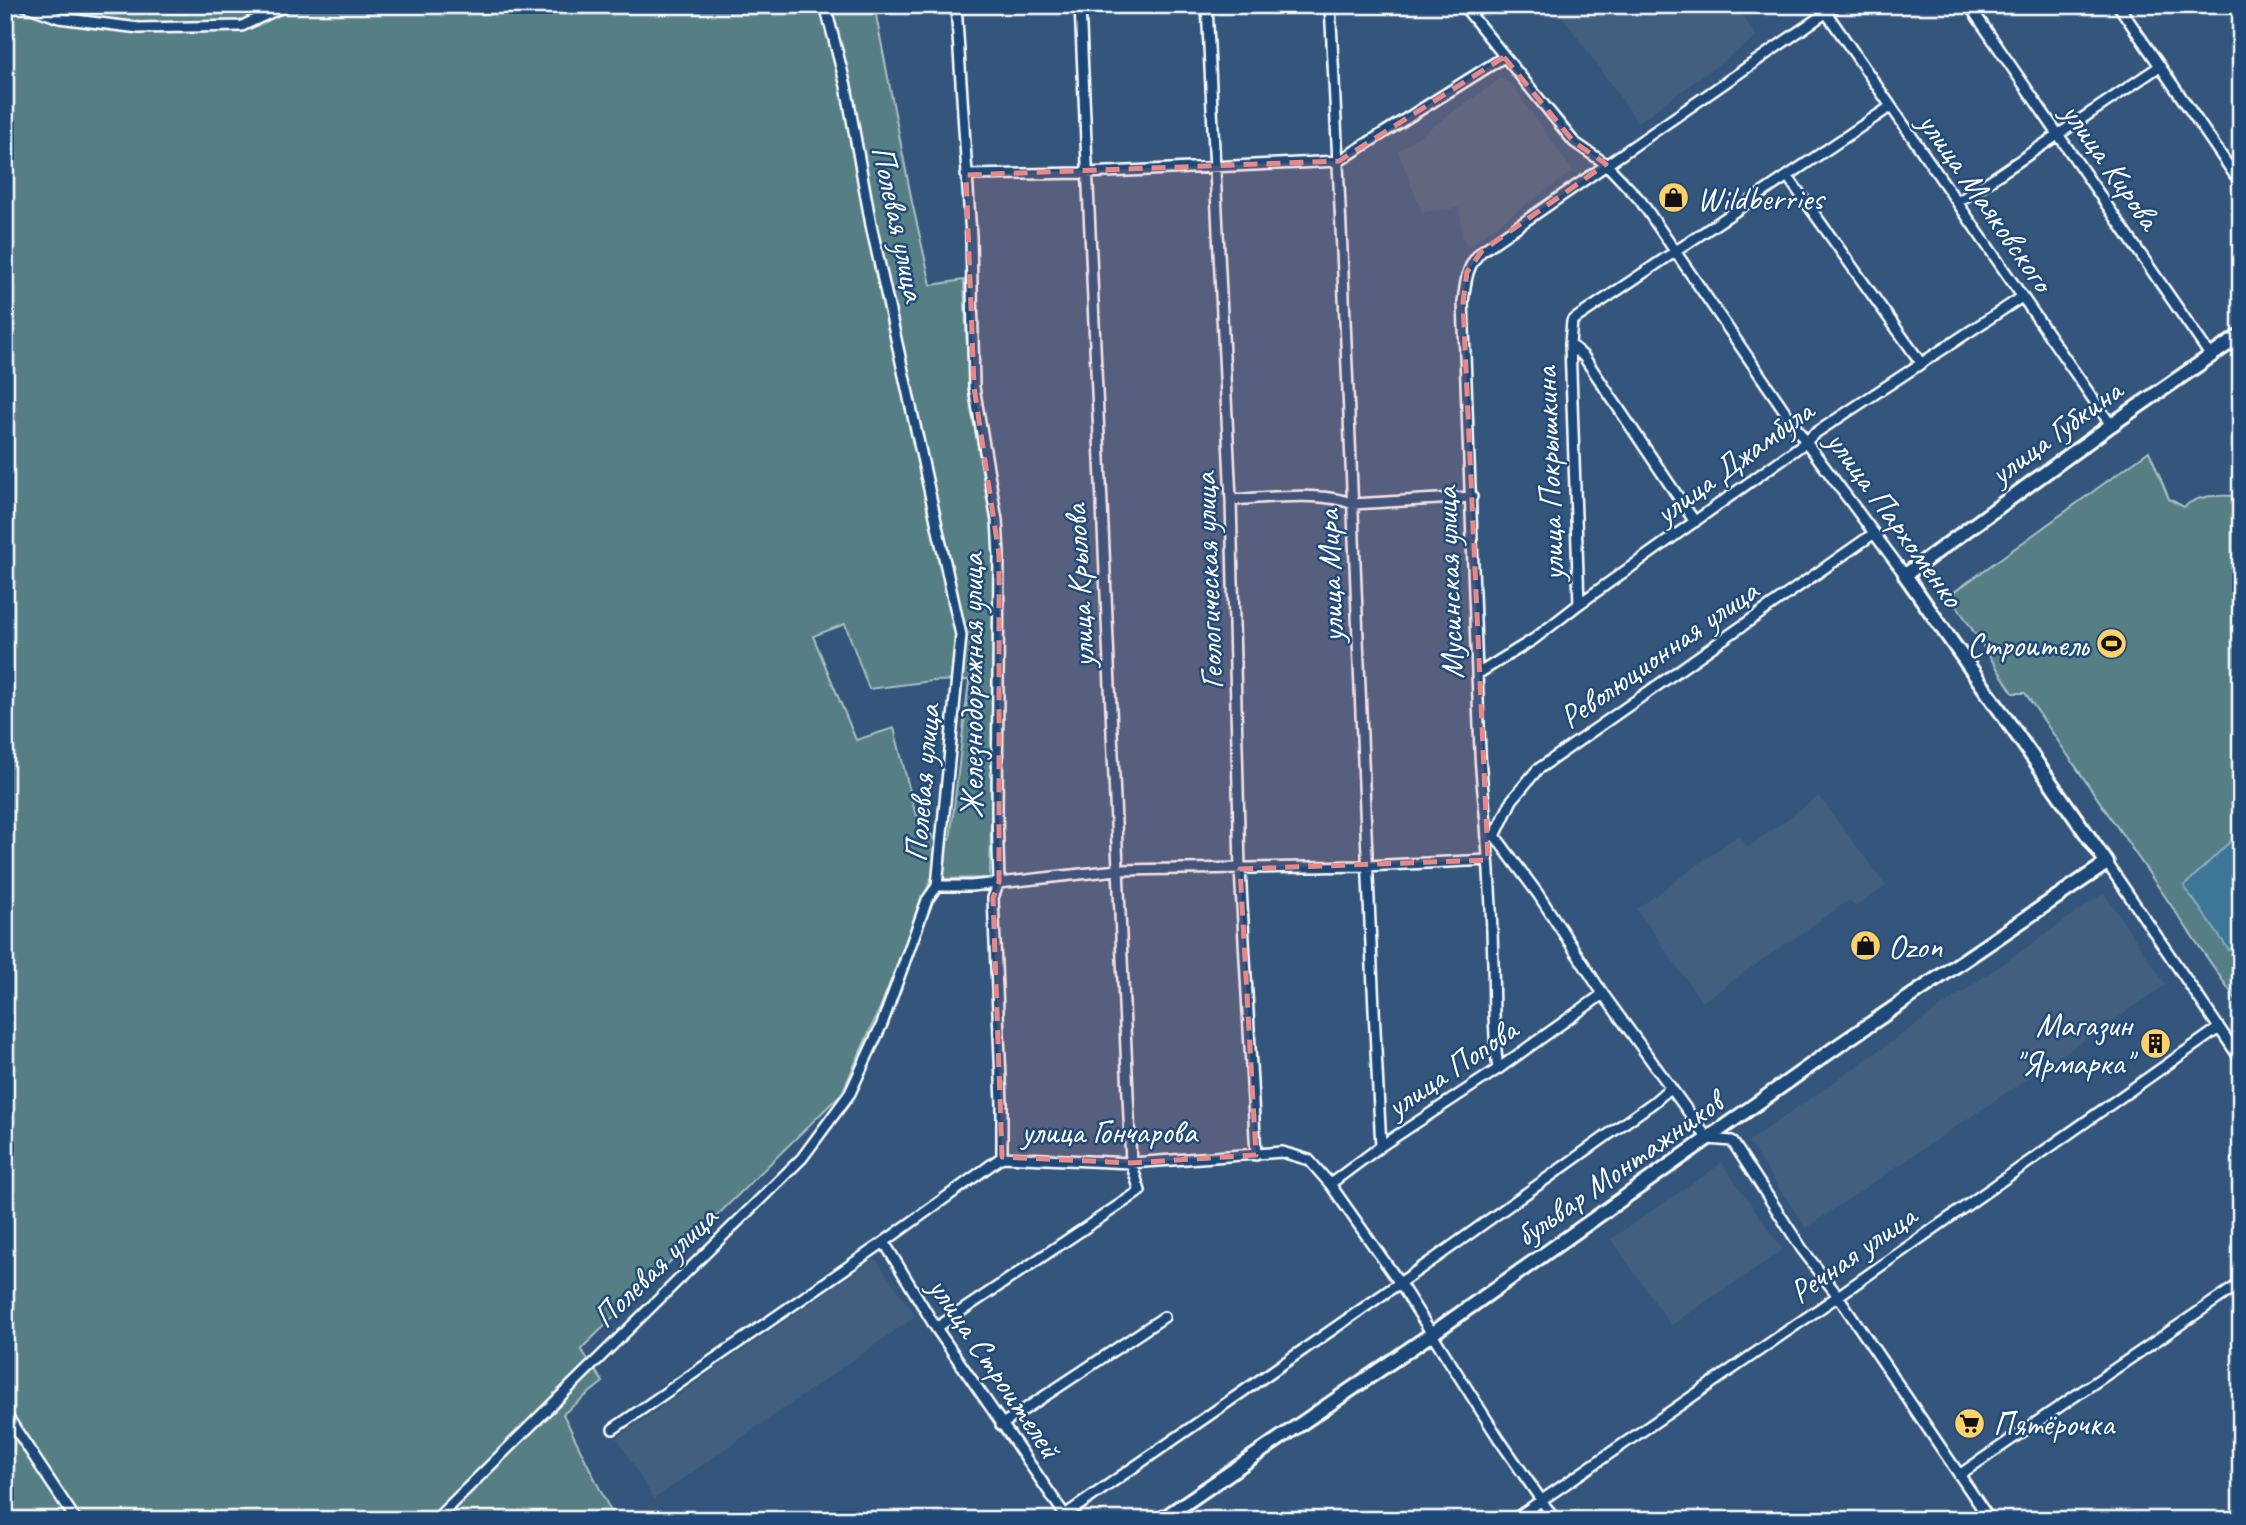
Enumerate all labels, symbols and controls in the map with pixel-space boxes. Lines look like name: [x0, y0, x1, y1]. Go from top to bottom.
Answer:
street label: улица Кирова: [2051, 92, 2172, 239]
street label: улица Маяковского: [1908, 102, 2065, 302]
street label: Полевая улица: [862, 142, 937, 307]
place label: Wildberries: [1697, 178, 1826, 220]
shop icon: Wildberries: [1657, 181, 1691, 215]
street label: улица Покрышкина: [1524, 364, 1574, 584]
street label: улица Губкина: [1979, 368, 2132, 495]
street label: улица Джамбула: [1644, 389, 1823, 535]
street label: улица Пархоменко: [1816, 420, 1975, 617]
street label: Геологическая улица: [1183, 469, 1233, 690]
street label: Мусинская улица: [1425, 484, 1473, 680]
street label: улица Крылова: [1054, 501, 1104, 671]
street label: улица Мира: [1307, 507, 1353, 645]
street label: Железнодорожная улица: [951, 551, 993, 819]
street label: Революционная улица: [1551, 568, 1768, 738]
place label: Строитель: [1967, 624, 2090, 666]
sports icon: Строитель: [2094, 627, 2128, 661]
street label: Полевая улица: [894, 700, 950, 864]
place label: Ozon: [1888, 926, 1942, 968]
shop icon: Ozon: [1848, 929, 1882, 963]
place label: Магазин "Ярмарка": [2014, 1004, 2138, 1084]
street label: улица Попова: [1376, 1007, 1527, 1128]
building icon: Магазин "Ярмарка": [2138, 1026, 2172, 1060]
street label: бульвар Монтажников: [1507, 1079, 1735, 1256]
street label: улица Гончарова: [1019, 1111, 1199, 1153]
street label: Речная улица: [1781, 1194, 1926, 1313]
street label: Полевая улица: [583, 1195, 728, 1337]
street label: улица Строителей: [918, 1267, 1073, 1468]
place label: Пятёрочка: [1993, 1403, 2116, 1445]
supermarket icon: Пятёрочка: [1953, 1406, 1987, 1440]

